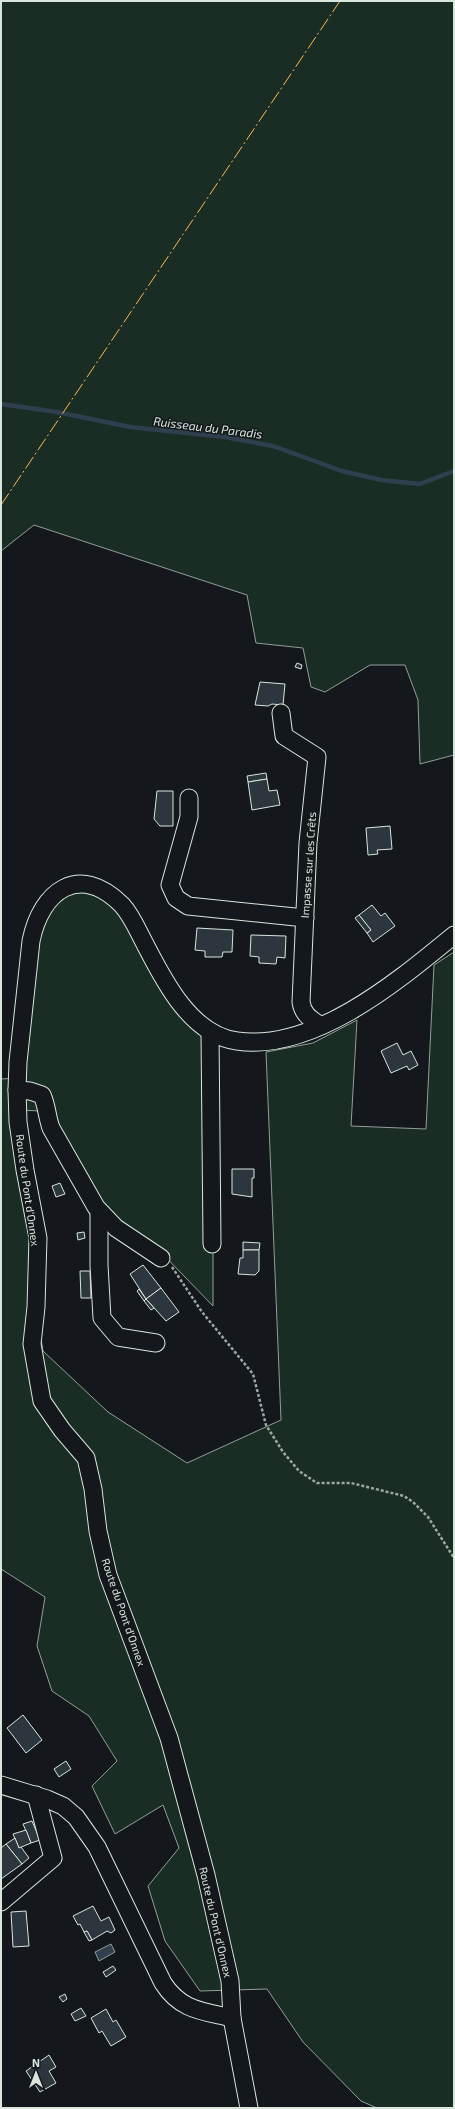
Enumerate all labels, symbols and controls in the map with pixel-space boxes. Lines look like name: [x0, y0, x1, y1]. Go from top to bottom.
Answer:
water label: Ruisseau du Paradis: [153, 413, 263, 441]
street label: Impasse sur les Crêts: [298, 811, 318, 919]
street label: Route du Pont d'Onnex: [14, 1133, 42, 1247]
street label: Route du Pont d'Onnex: [99, 1556, 149, 1668]
street label: Route du Pont d'Onnex: [197, 1865, 235, 1979]
north arrow: [16, 2053, 56, 2093]
text: N: [32, 2056, 40, 2069]

